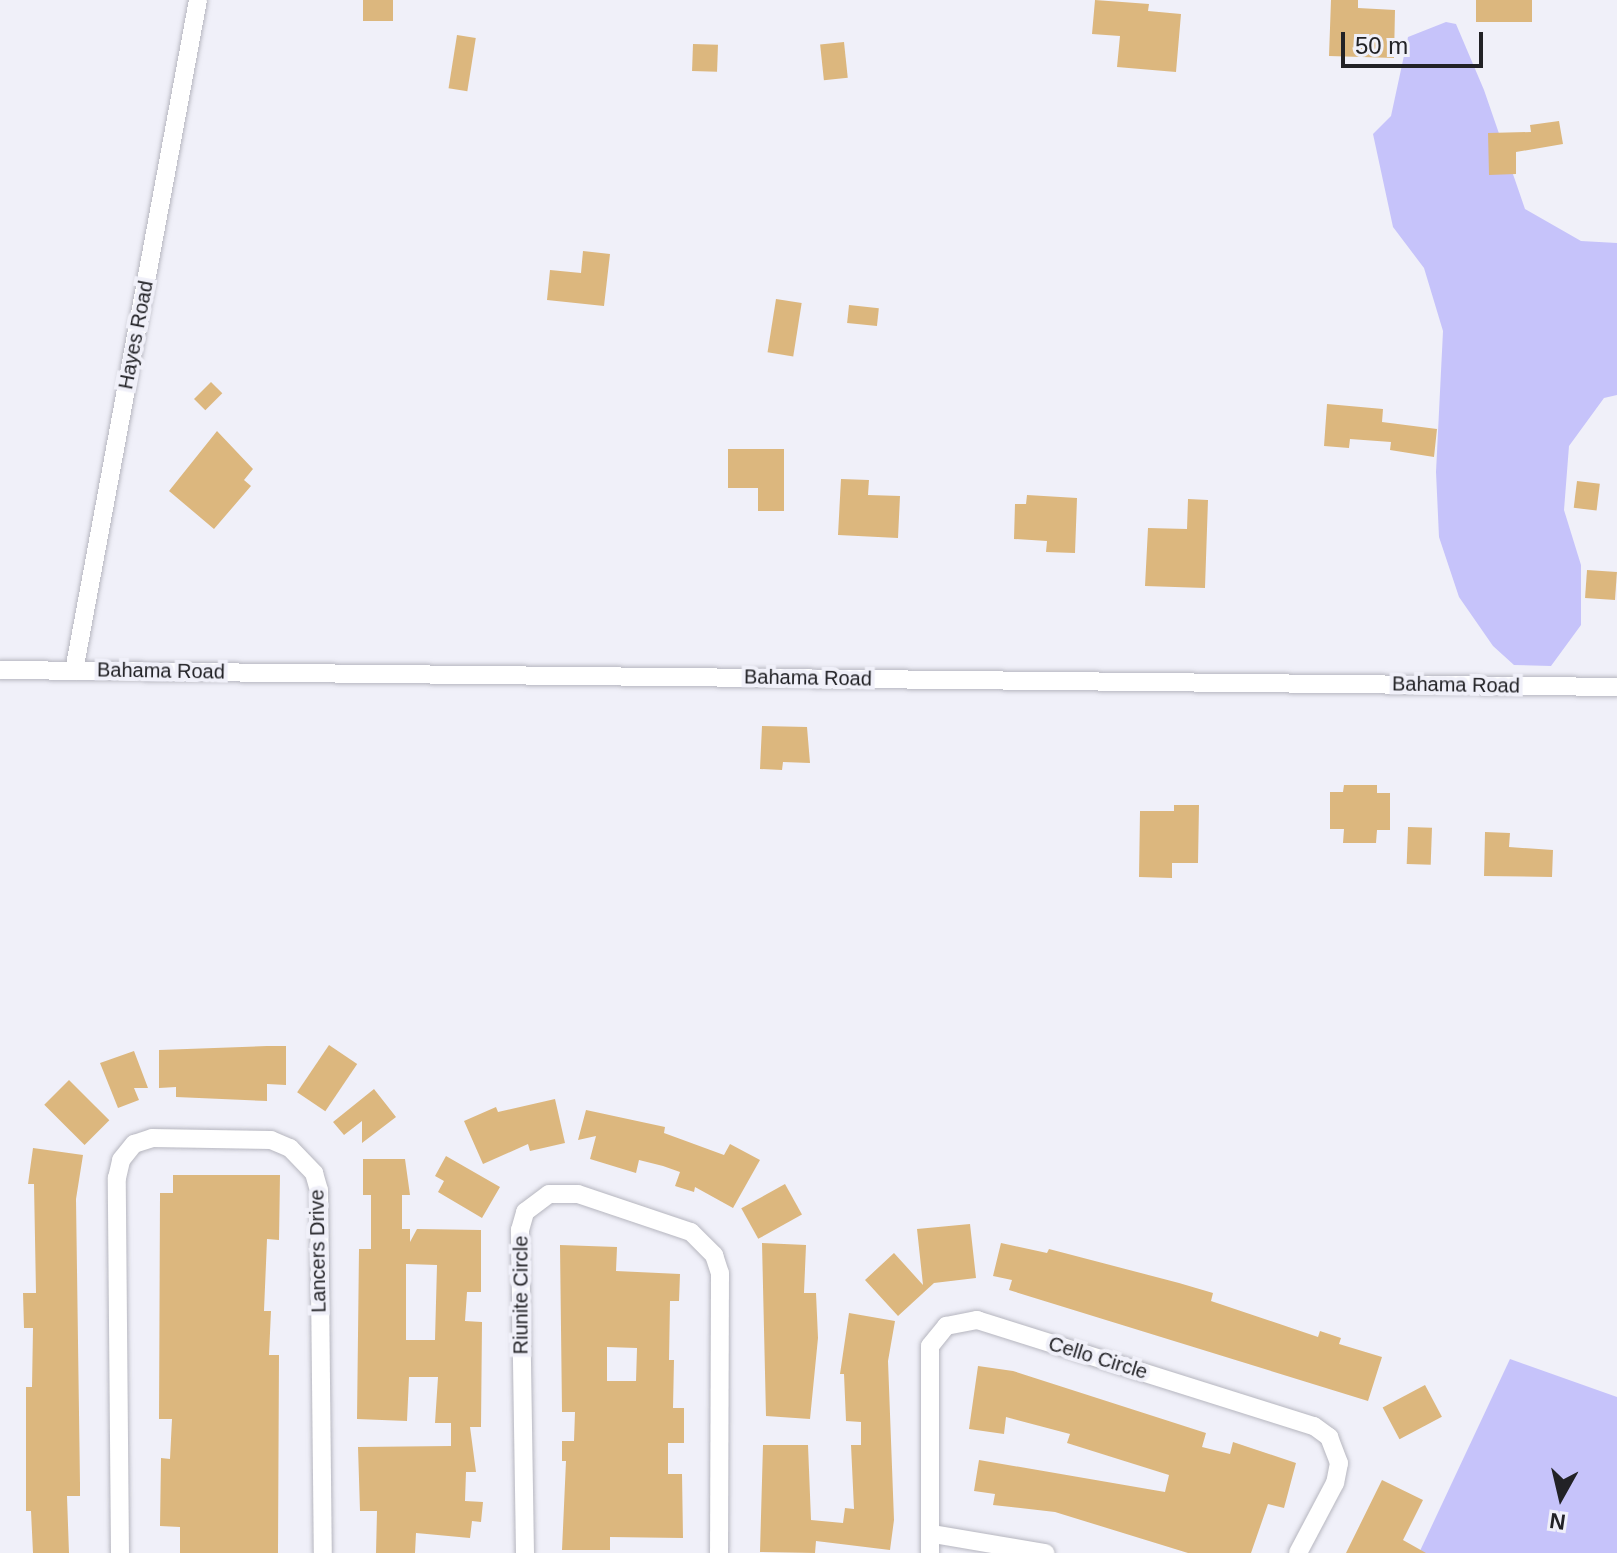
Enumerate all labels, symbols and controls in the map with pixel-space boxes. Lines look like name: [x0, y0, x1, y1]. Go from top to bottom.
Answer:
scale bar: [1345, 16, 1487, 66]
text: 50 m: [1355, 32, 1408, 59]
street label: Hayes Road: [114, 279, 158, 391]
street label: Bahama Road: [97, 658, 225, 684]
street label: Bahama Road: [744, 665, 872, 691]
street label: Bahama Road: [1392, 672, 1520, 698]
street label: Lancers Drive: [305, 1189, 331, 1313]
street label: Riunite Circle: [509, 1236, 533, 1354]
street label: Cello Circle: [1046, 1332, 1150, 1384]
north arrow: [1521, 1457, 1601, 1537]
text: N: [1548, 1508, 1567, 1535]

